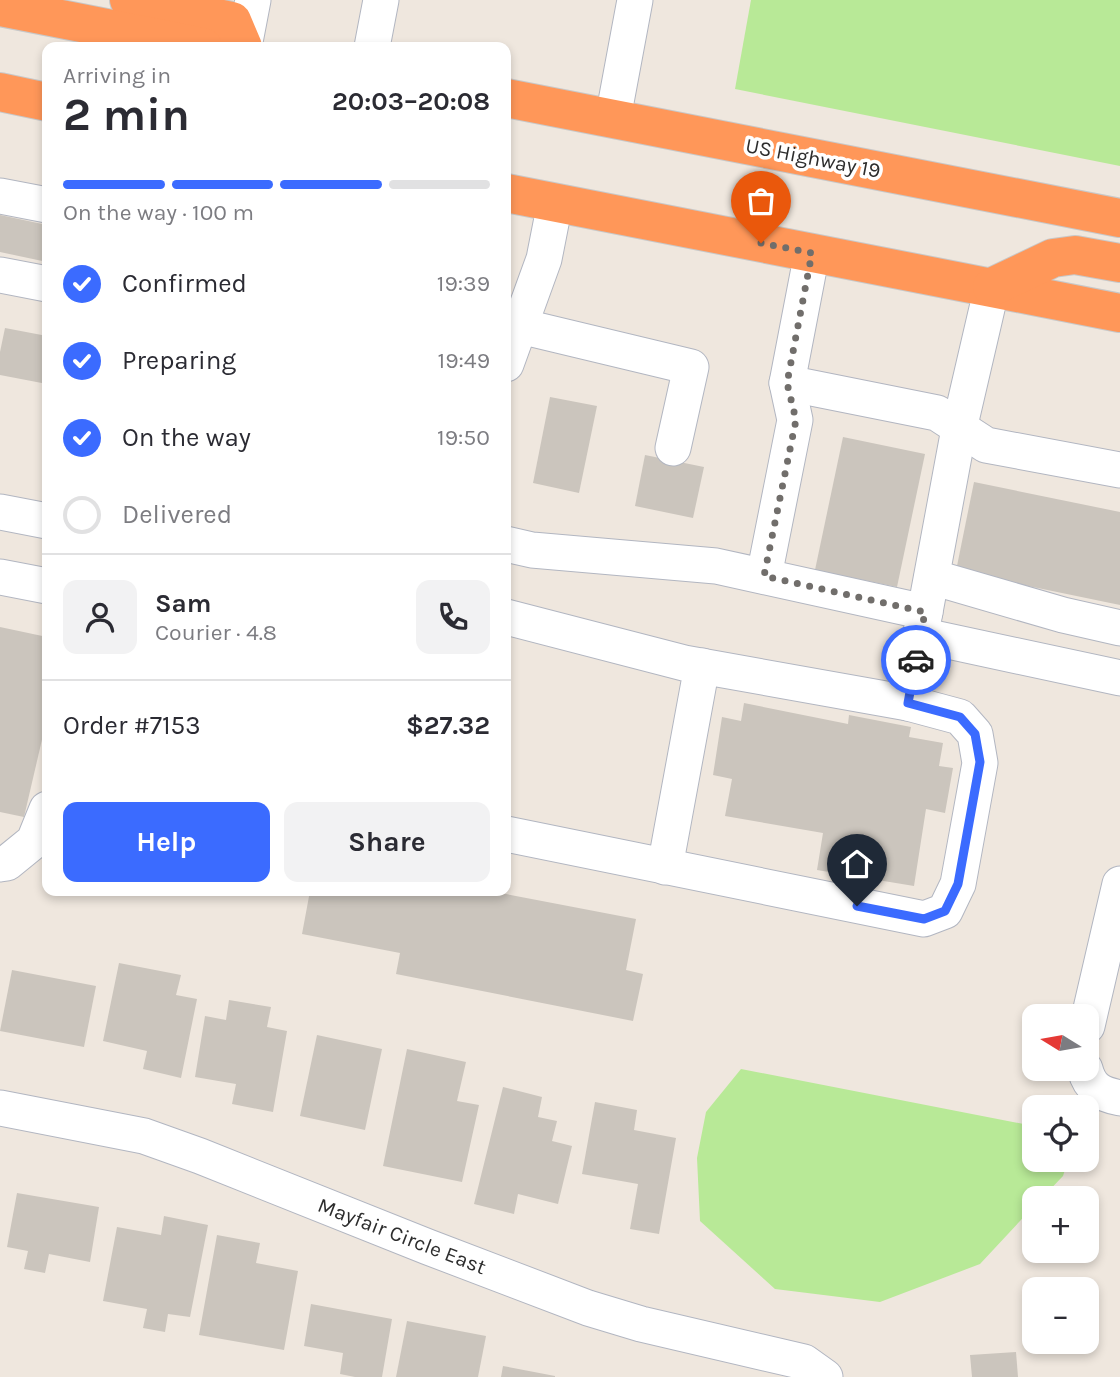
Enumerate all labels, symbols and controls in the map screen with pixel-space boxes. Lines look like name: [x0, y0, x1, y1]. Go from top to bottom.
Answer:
text: Arriving in: [63, 62, 171, 89]
text: 20:03–20:08: [332, 86, 490, 117]
text: 2 min: [63, 88, 190, 142]
street label: US Highway 19: [744, 133, 882, 183]
pin: [731, 171, 791, 243]
icon: bag: [742, 182, 780, 220]
text: On the way · 100 m: [63, 199, 254, 226]
icon: check: [63, 265, 101, 303]
text: Confirmed: [122, 268, 247, 299]
text: 19:39: [437, 270, 490, 297]
icon: check: [63, 342, 101, 380]
text: Preparing: [122, 345, 236, 376]
text: 19:49: [438, 347, 490, 374]
icon: check: [63, 419, 101, 457]
text: On the way: [122, 422, 251, 453]
text: 19:50: [437, 424, 490, 451]
text: Delivered: [122, 499, 232, 530]
button: person: [63, 580, 137, 654]
button: phone: [416, 580, 490, 654]
text: Sam: [155, 588, 211, 619]
text: Courier · 4.8: [155, 619, 277, 646]
courier: [881, 625, 951, 695]
icon: car: [897, 641, 935, 679]
text: Order #7153: [63, 710, 201, 741]
text: $27.32: [406, 710, 490, 741]
button: Help: [63, 802, 270, 882]
button: Share: [284, 802, 490, 882]
pin: [827, 834, 887, 906]
icon: home: [838, 845, 876, 883]
north arrow: [1022, 1004, 1099, 1082]
map controls: [1022, 1004, 1099, 1354]
button: locate: [1022, 1095, 1099, 1172]
button: +: [1022, 1186, 1099, 1263]
street label: Mayfair Circle East: [315, 1193, 490, 1279]
button: −: [1022, 1277, 1099, 1354]

